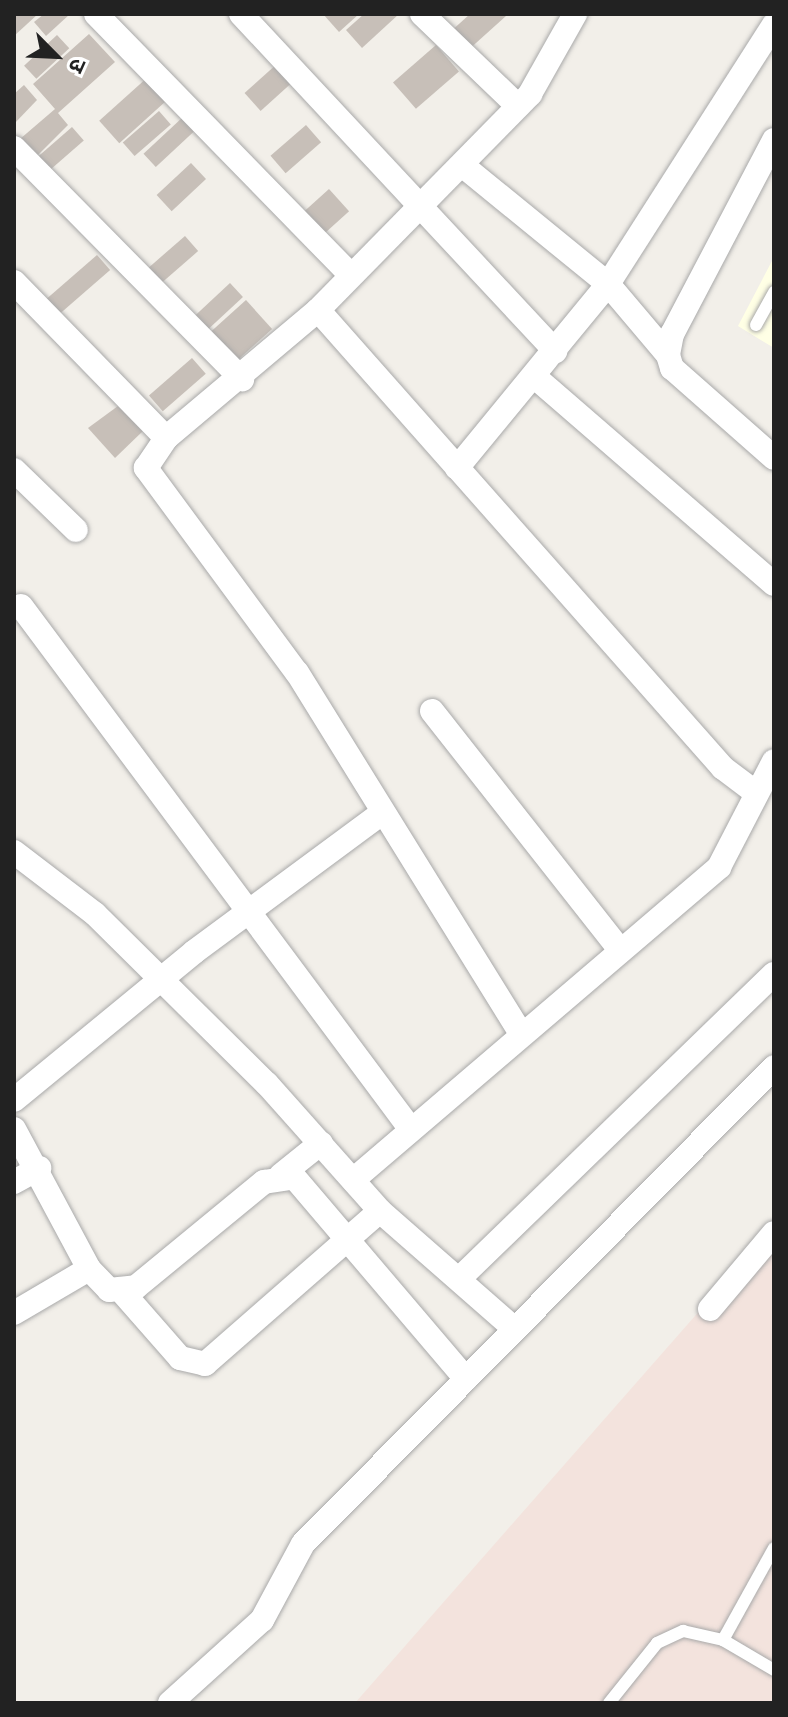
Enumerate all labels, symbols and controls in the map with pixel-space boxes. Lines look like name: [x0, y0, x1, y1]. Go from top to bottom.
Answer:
north arrow: [16, 16, 96, 96]
text: उ: [63, 55, 92, 77]

